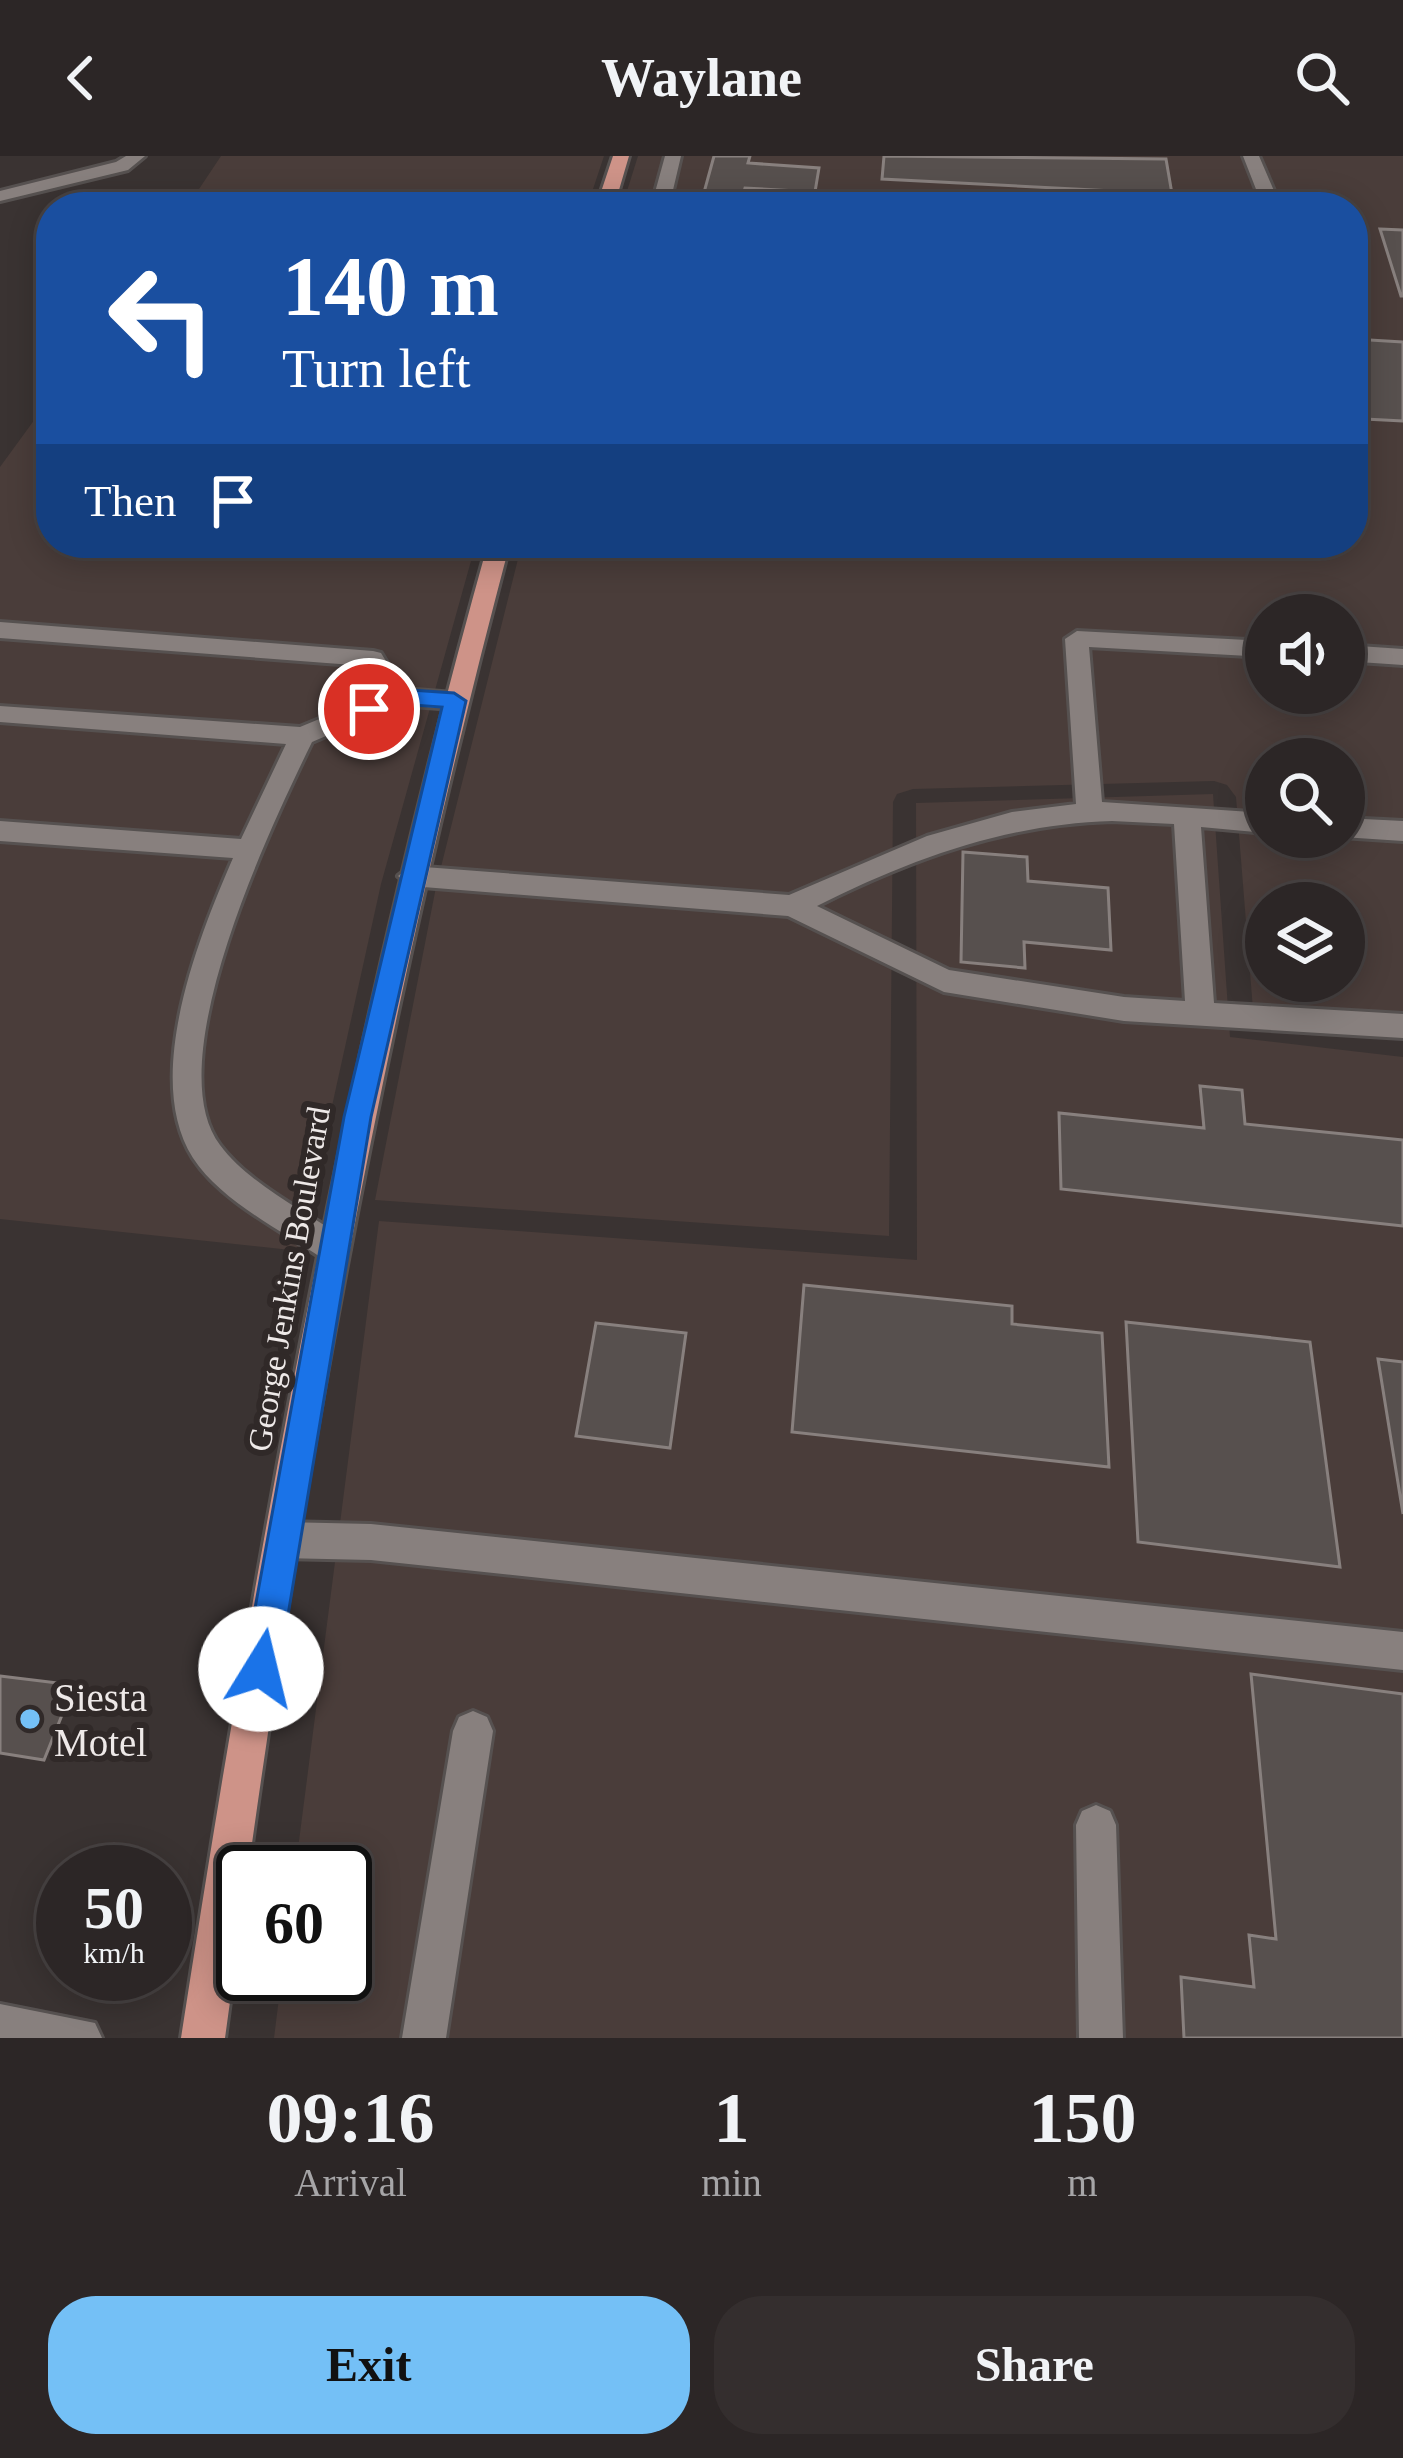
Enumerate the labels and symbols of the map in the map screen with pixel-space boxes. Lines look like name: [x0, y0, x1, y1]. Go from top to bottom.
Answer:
pin: [318, 658, 420, 760]
street label: George Jenkins Boulevard: [241, 1103, 337, 1454]
position arrow: [198, 1606, 324, 1732]
place label: Siesta Motel: [54, 1676, 147, 1764]
marker: Siesta Motel: [17, 1706, 43, 1732]
speed limit sign: 60: [216, 1845, 372, 2001]

